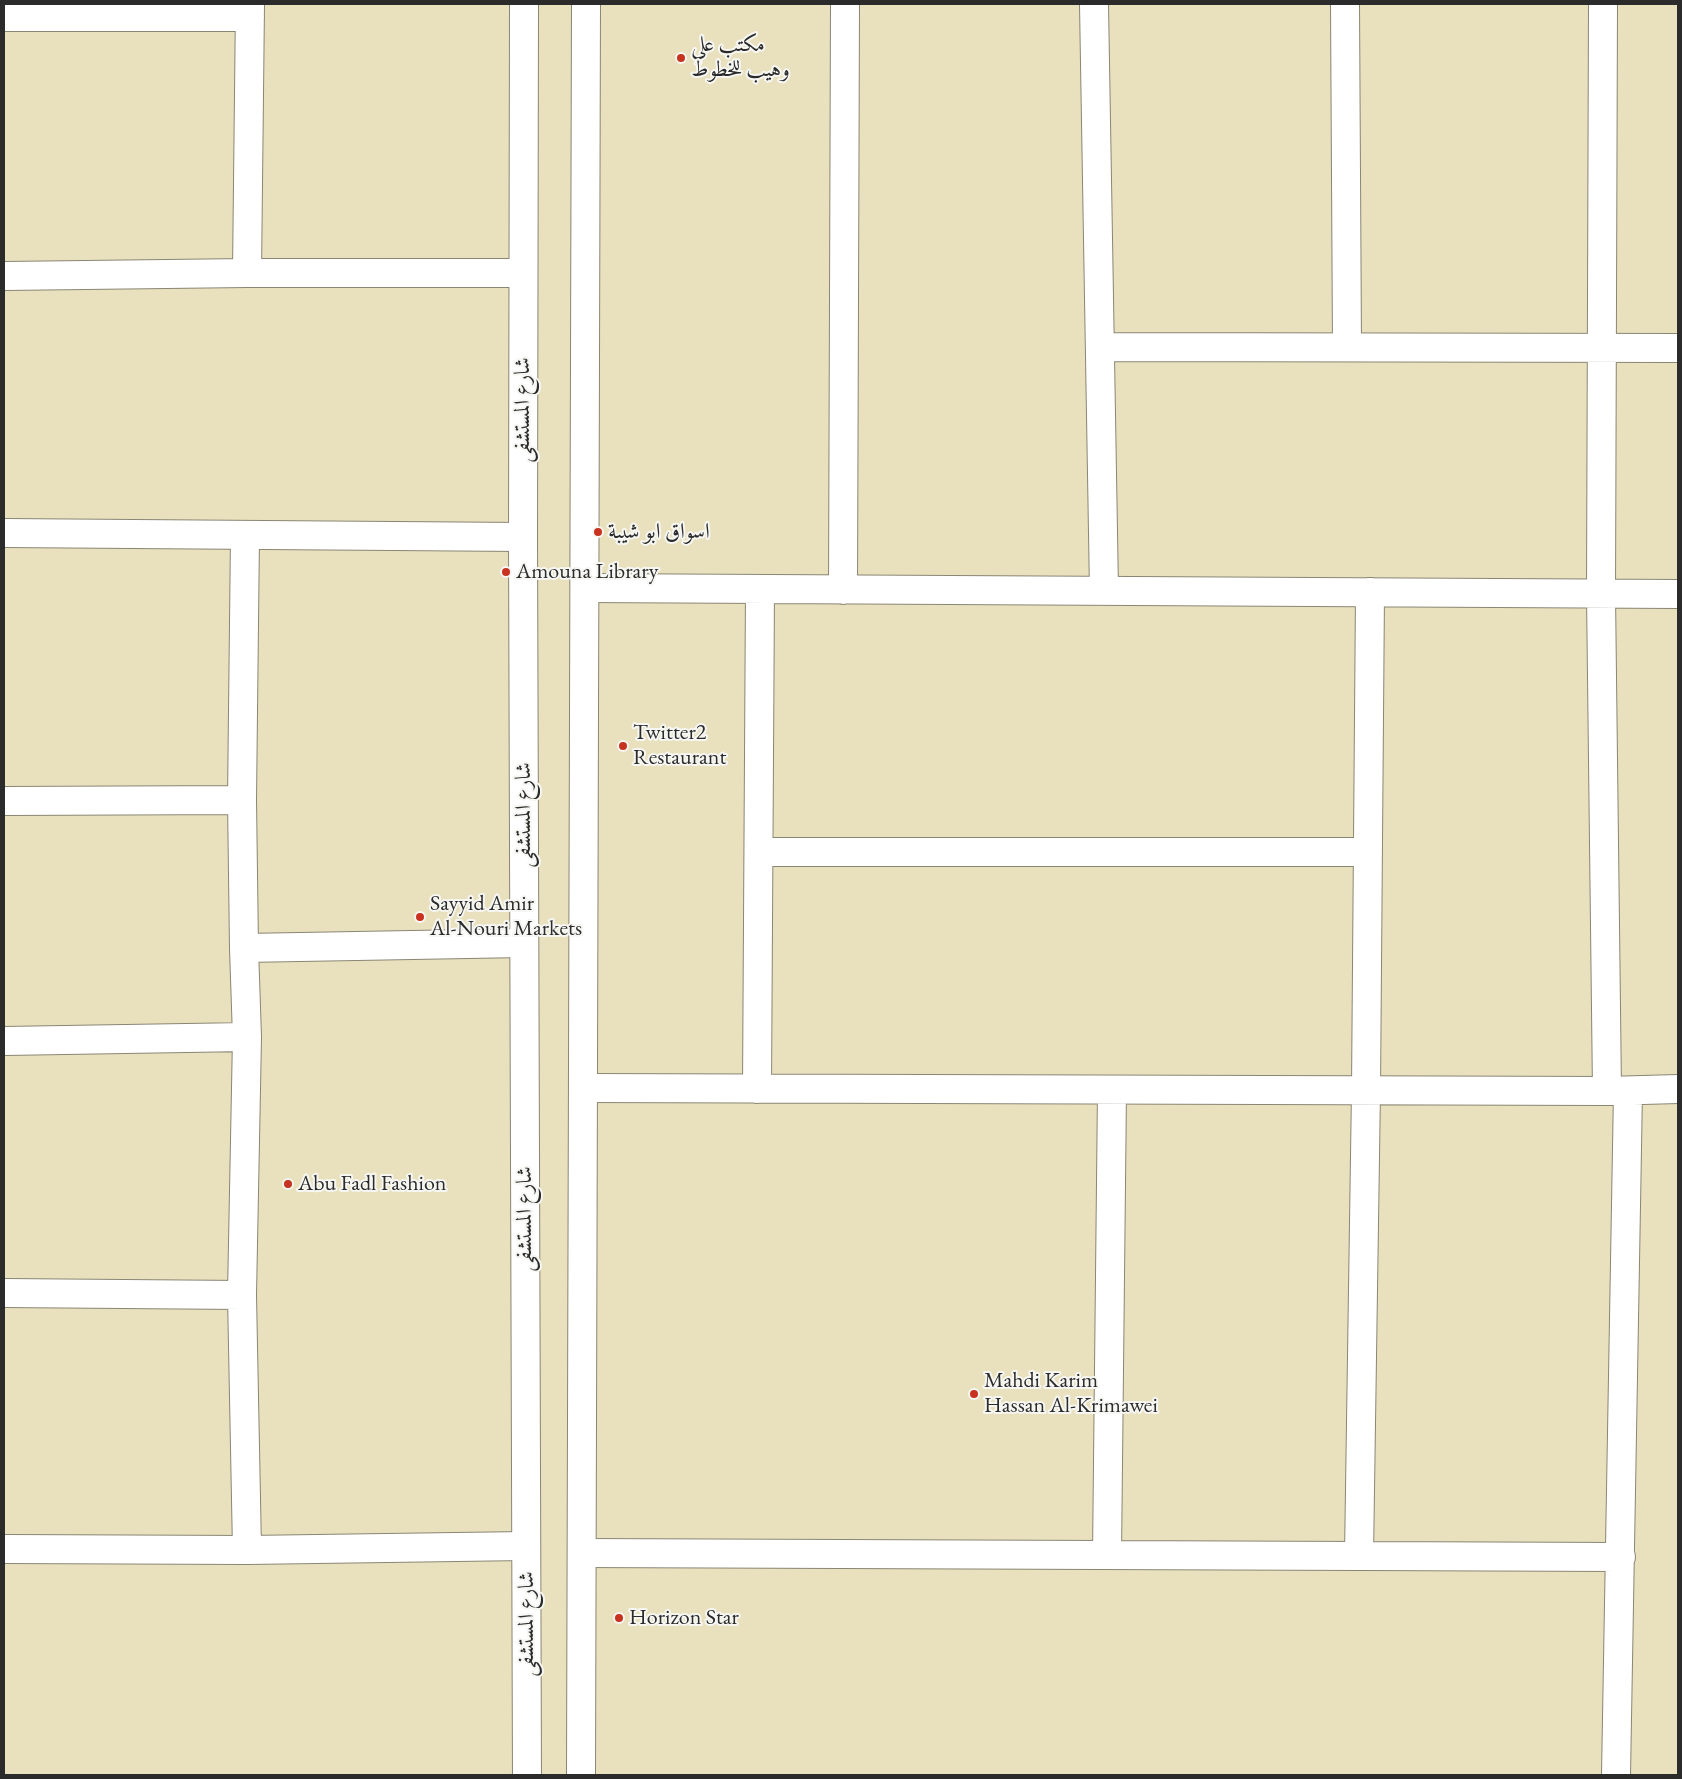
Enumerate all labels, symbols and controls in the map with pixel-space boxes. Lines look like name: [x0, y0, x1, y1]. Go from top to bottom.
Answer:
place label: مكتب علي وهيب للخطوط: [691, 32, 790, 84]
marker: مكتب علي وهيب للخطوط: [675, 52, 687, 64]
street label: شارع المستشفى: [510, 357, 536, 463]
place label: اسواق ابو شيبة: [608, 519, 710, 545]
marker: اسواق ابو شيبة: [592, 526, 604, 538]
place label: Amouna Library: [516, 559, 658, 585]
marker: Amouna Library: [500, 566, 512, 578]
place label: Twitter2 Restaurant: [633, 720, 726, 771]
marker: Twitter2 Restaurant: [617, 740, 629, 752]
street label: شارع المستشفى: [511, 762, 537, 868]
place label: Sayyid Amir Al-Nouri Markets: [430, 891, 582, 942]
marker: Sayyid Amir Al-Nouri Markets: [414, 911, 426, 923]
street label: شارع المستشفى: [512, 1166, 538, 1272]
place label: Abu Fadl Fashion: [298, 1171, 446, 1197]
marker: Abu Fadl Fashion: [282, 1178, 294, 1190]
place label: Mahdi Karim Hassan Al-Krimawei: [984, 1368, 1158, 1420]
marker: Mahdi Karim Hassan Al-Krimawei: [968, 1388, 980, 1400]
street label: شارع المستشفى: [514, 1571, 540, 1677]
place label: Horizon Star: [629, 1605, 739, 1631]
marker: Horizon Star: [613, 1612, 625, 1624]

